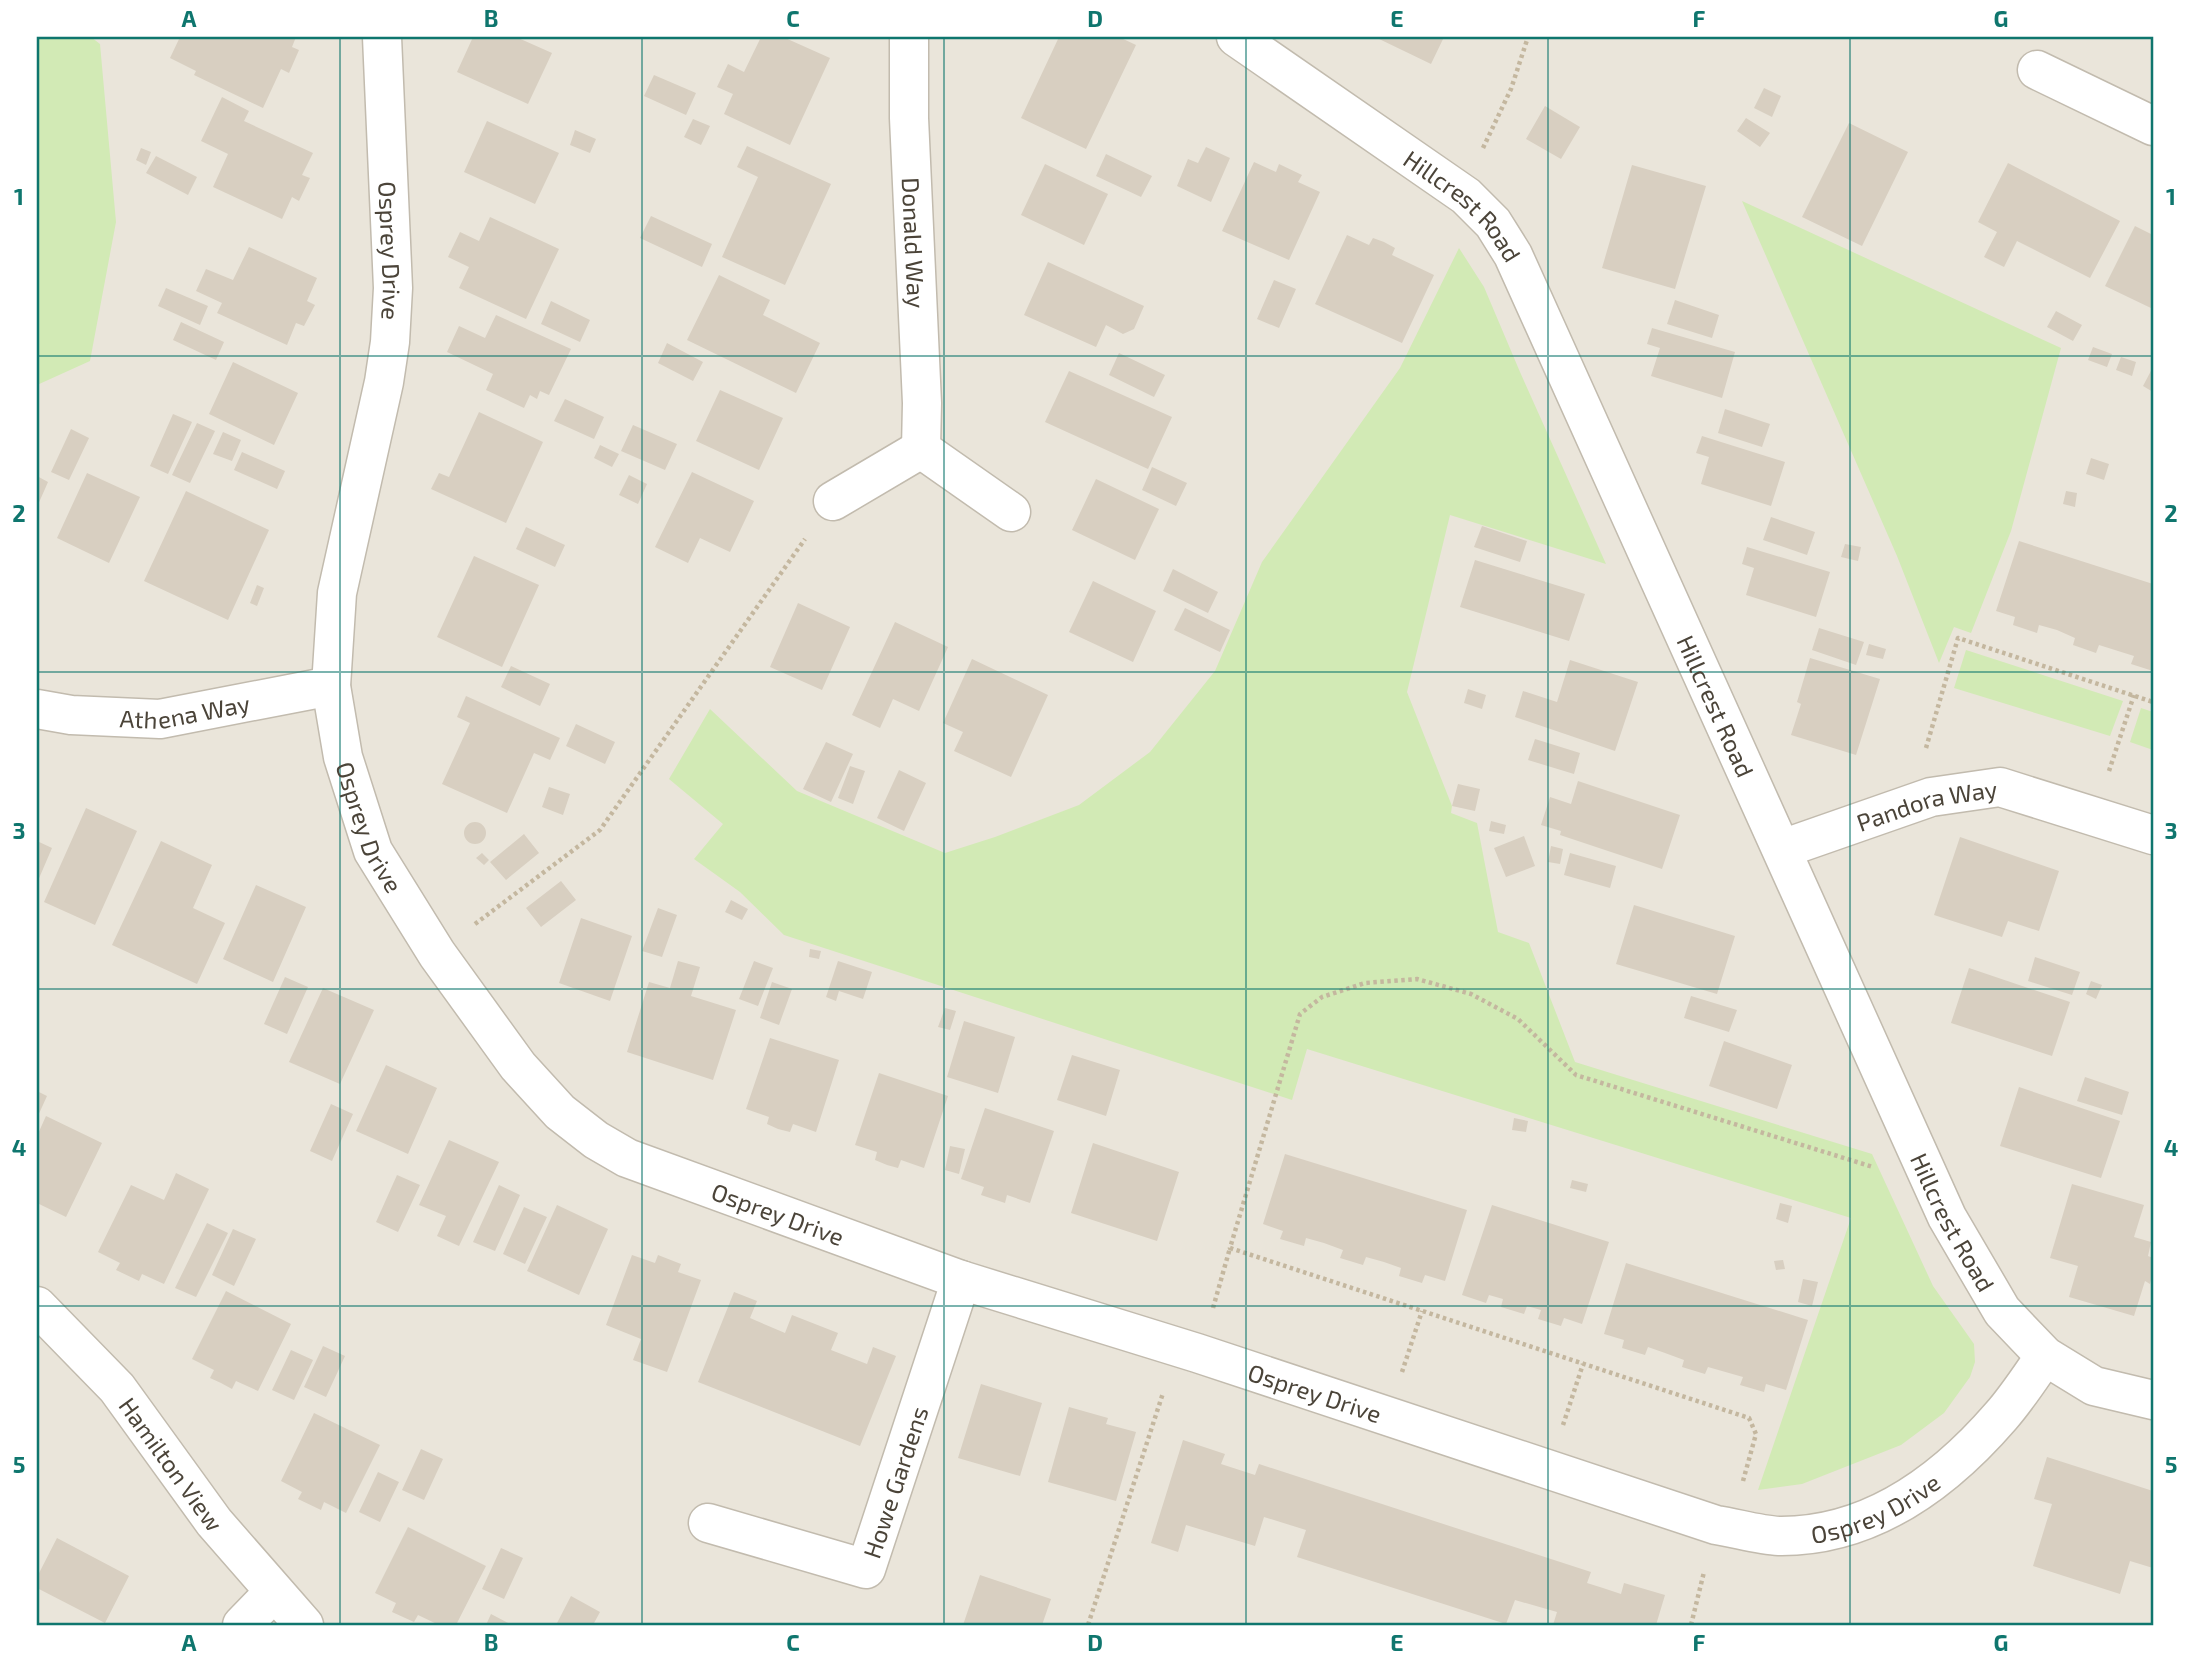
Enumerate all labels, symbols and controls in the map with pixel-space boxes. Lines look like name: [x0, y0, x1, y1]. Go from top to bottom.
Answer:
text: A: [181, 4, 197, 32]
text: B: [484, 4, 498, 32]
text: C: [786, 4, 800, 32]
text: D: [1087, 4, 1103, 32]
text: E: [1390, 4, 1404, 32]
text: F: [1693, 4, 1706, 32]
text: G: [1994, 4, 2008, 32]
street label: Hillcrest Road: [1399, 143, 1528, 267]
street label: Donald Way: [897, 177, 932, 309]
street label: Osprey Drive: [374, 181, 408, 321]
text: 1: [14, 182, 24, 210]
text: 1: [2166, 182, 2176, 210]
text: 2: [12, 499, 26, 527]
text: 2: [2164, 499, 2178, 527]
street label: Hillcrest Road: [1672, 630, 1761, 781]
street label: Athena Way: [119, 687, 252, 734]
street label: Osprey Drive: [331, 758, 409, 897]
street label: Pandora Way: [1852, 773, 1999, 836]
text: 3: [12, 816, 26, 844]
text: 3: [2164, 816, 2178, 844]
text: 4: [12, 1133, 26, 1161]
text: 4: [2164, 1133, 2178, 1161]
street label: Hillcrest Road: [1905, 1148, 2002, 1296]
street label: Osprey Drive: [708, 1176, 848, 1251]
street label: Osprey Drive: [1245, 1357, 1385, 1428]
street label: Hamilton View: [114, 1391, 230, 1536]
street label: Howe Gardens: [856, 1403, 933, 1562]
text: 5: [13, 1450, 25, 1478]
text: 5: [2165, 1450, 2177, 1478]
street label: Osprey Drive: [1809, 1467, 1945, 1548]
text: A: [181, 1628, 197, 1656]
text: B: [484, 1628, 498, 1656]
text: C: [786, 1628, 800, 1656]
text: D: [1087, 1628, 1103, 1656]
text: E: [1390, 1628, 1404, 1656]
text: F: [1693, 1628, 1706, 1656]
text: G: [1994, 1628, 2008, 1656]

